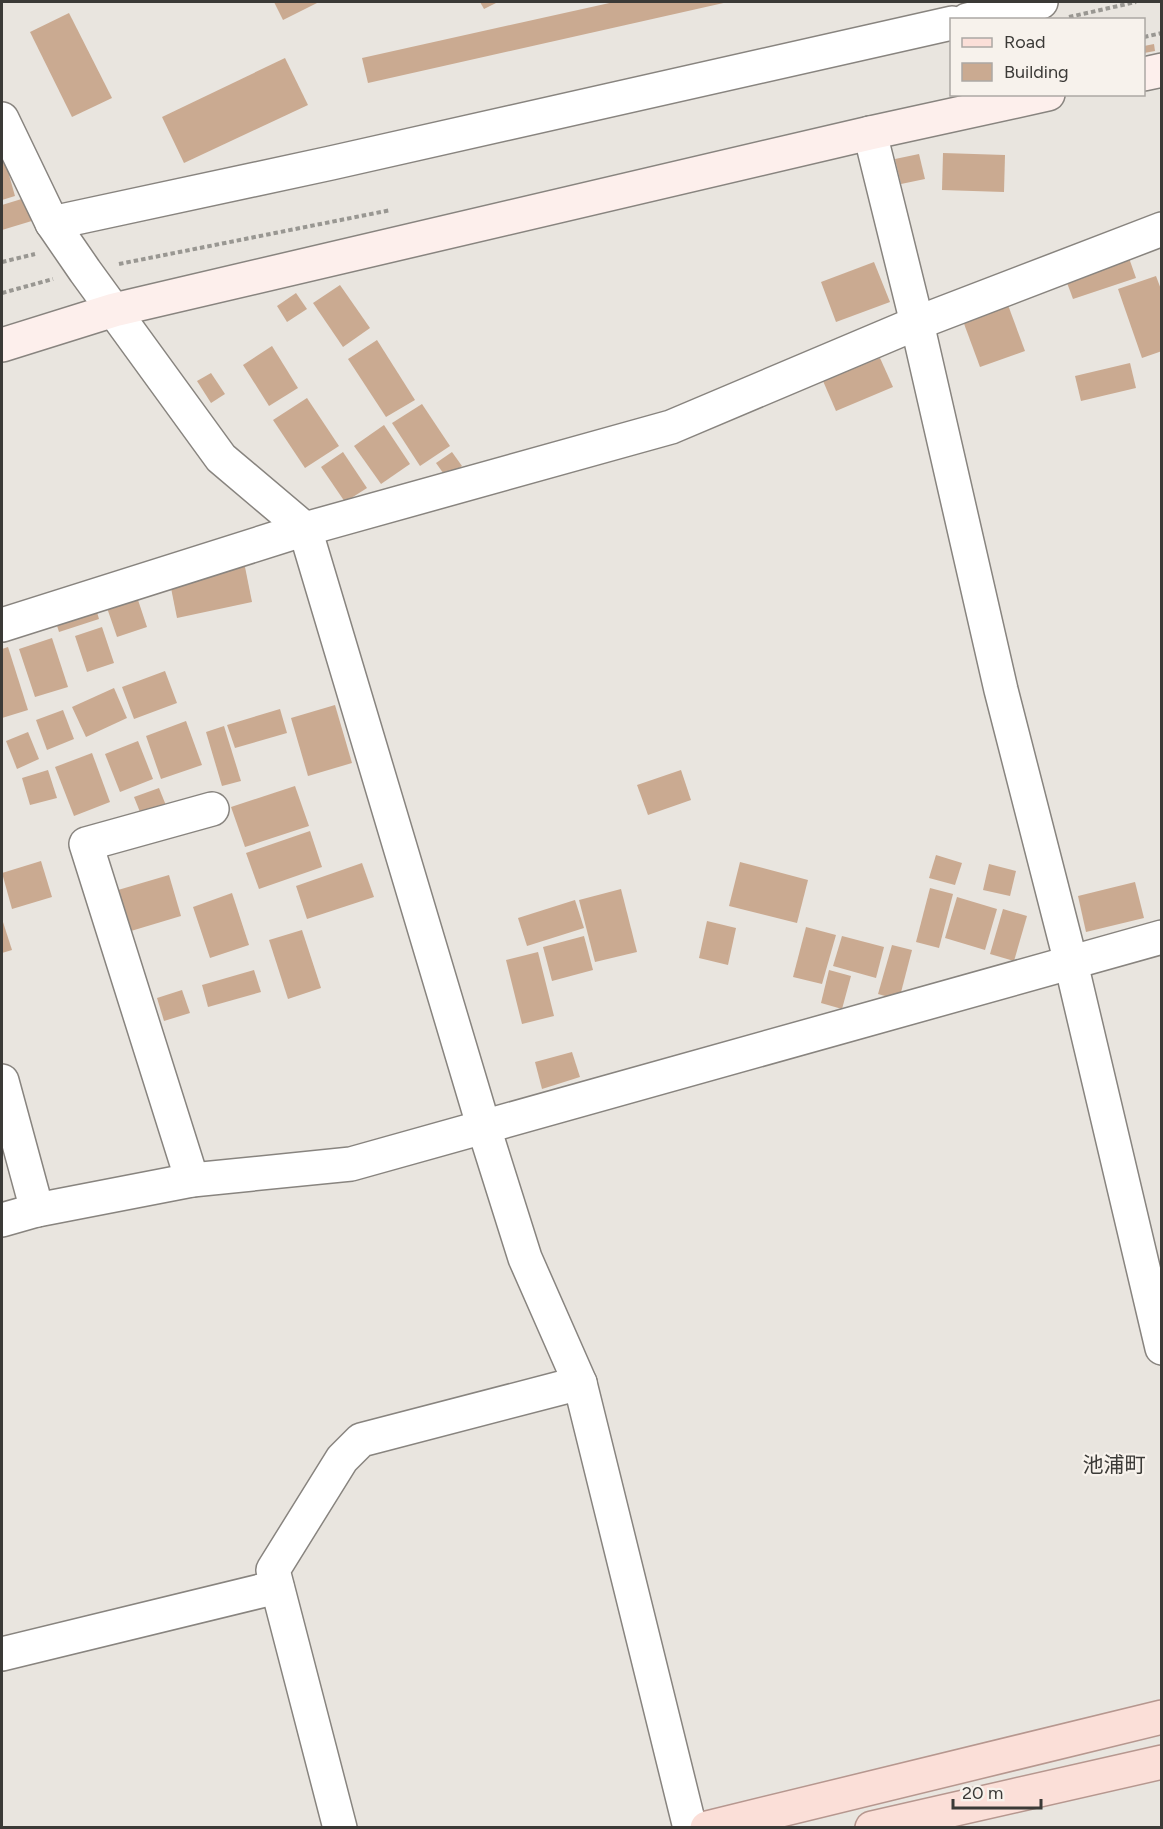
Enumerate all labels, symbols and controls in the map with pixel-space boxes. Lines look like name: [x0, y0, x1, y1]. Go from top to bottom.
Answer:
legend: [950, 18, 1145, 96]
text: Road: [1004, 31, 1045, 53]
text: Building: [1004, 61, 1069, 83]
district label: 池浦町: [1083, 1452, 1146, 1477]
scale bar: [953, 1772, 1042, 1810]
text: 20 m: [962, 1782, 1003, 1804]

